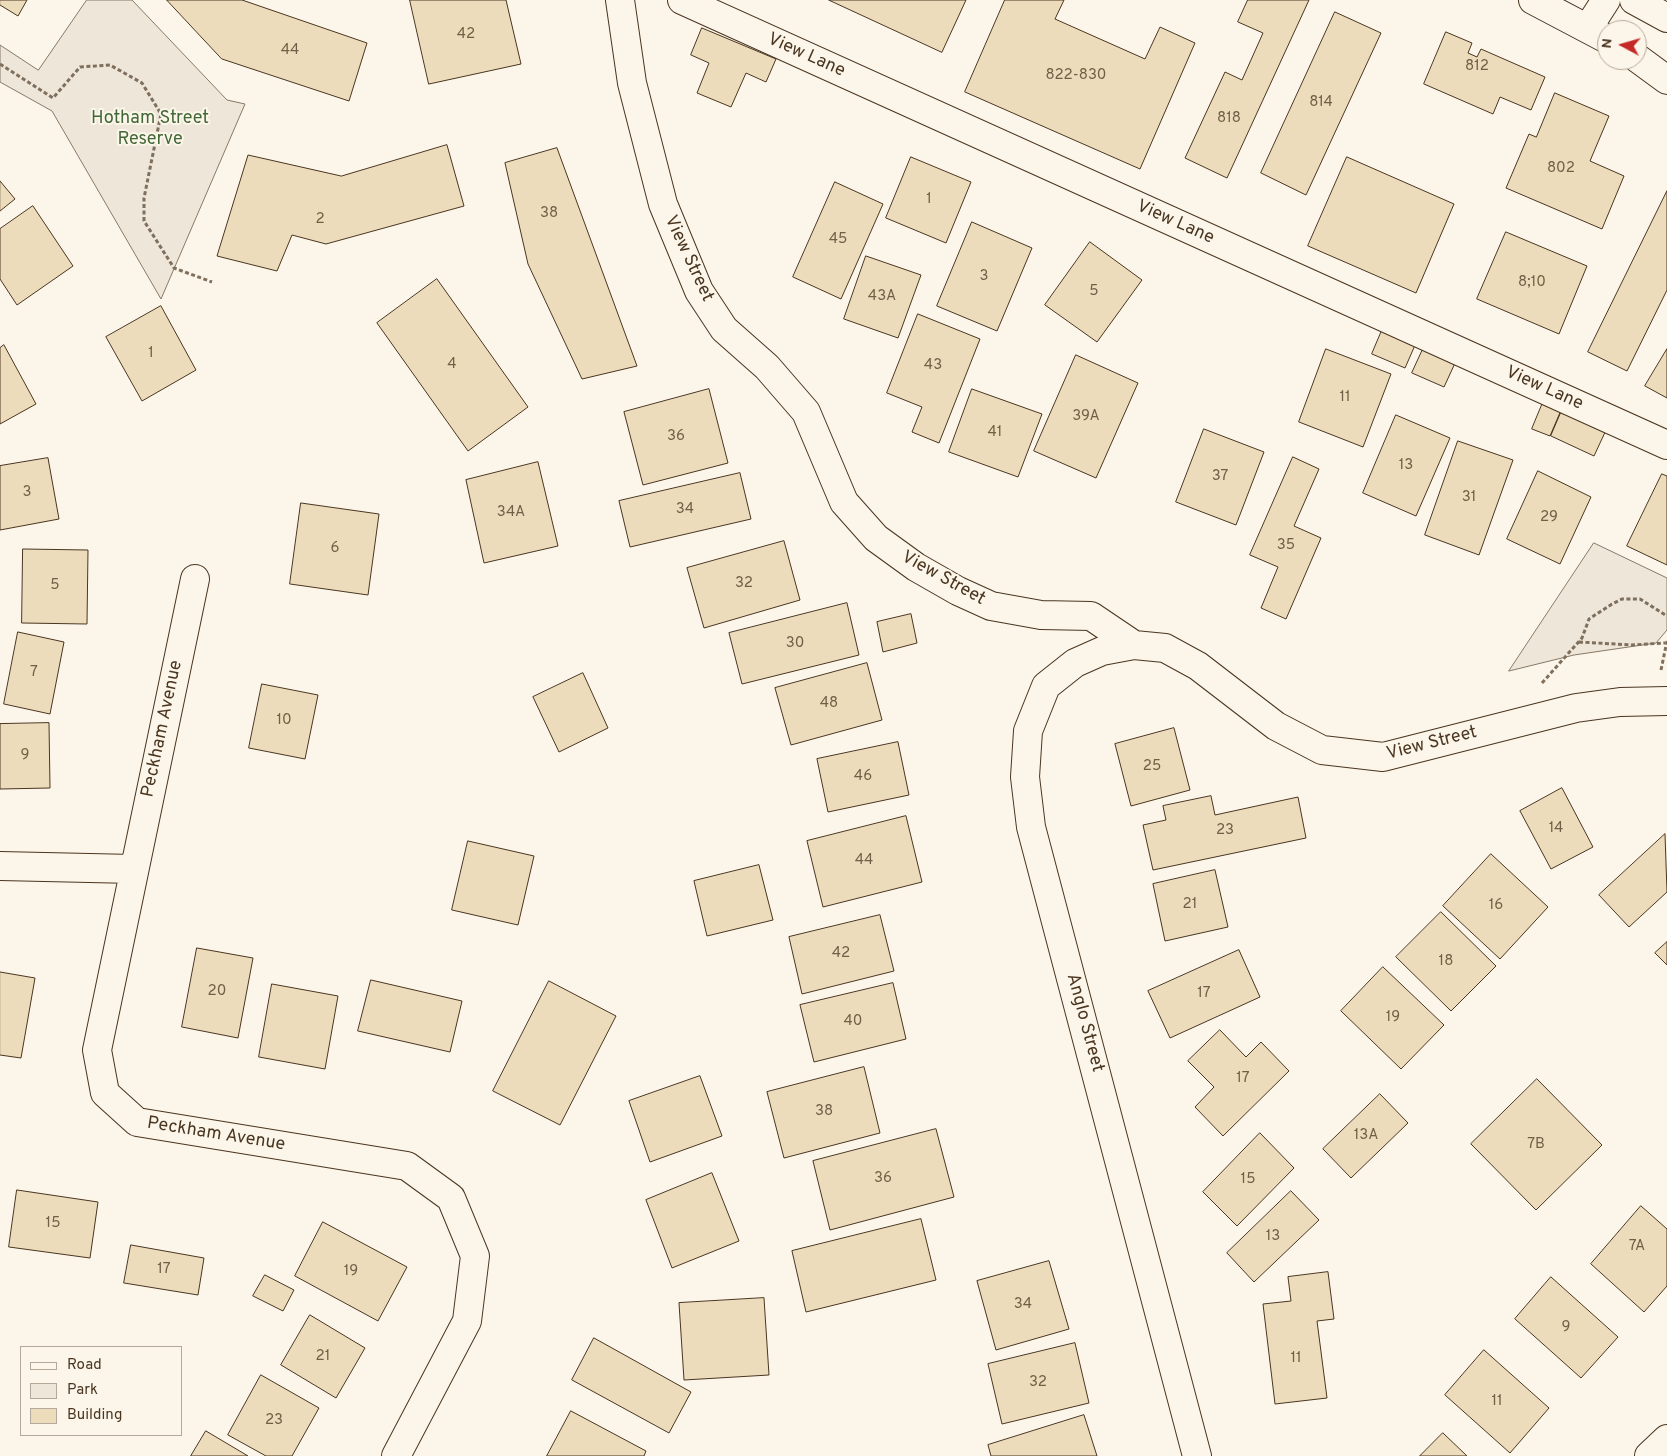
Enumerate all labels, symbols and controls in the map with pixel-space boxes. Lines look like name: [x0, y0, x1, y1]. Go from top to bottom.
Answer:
north arrow: [1597, 20, 1647, 70]
house number: 42: [457, 26, 475, 44]
street label: View Lane: [764, 29, 848, 83]
text: N: [1599, 38, 1617, 49]
house number: 44: [281, 42, 299, 60]
house number: 812: [1465, 58, 1489, 76]
house number: 822-830: [1046, 67, 1106, 85]
house number: 814: [1309, 94, 1333, 112]
park label: Hotham Street Reserve: [91, 108, 209, 150]
house number: 818: [1217, 110, 1241, 128]
house number: 802: [1547, 160, 1575, 178]
house number: 1: [926, 191, 932, 209]
street label: View Lane: [1133, 196, 1217, 250]
house number: 38: [540, 205, 558, 223]
house number: 2: [315, 211, 325, 229]
street label: View Street: [659, 213, 717, 305]
house number: 45: [829, 231, 847, 249]
house number: 3: [979, 268, 989, 286]
house number: 8;10: [1518, 274, 1546, 292]
house number: 5: [1089, 283, 1099, 301]
house number: 43A: [868, 288, 896, 306]
house number: 1: [148, 345, 154, 363]
house number: 4: [447, 356, 457, 374]
house number: 43: [924, 357, 942, 375]
street label: View Lane: [1502, 362, 1586, 416]
house number: 11: [1339, 389, 1351, 407]
house number: 39A: [1072, 408, 1100, 426]
house number: 41: [988, 424, 1002, 442]
house number: 36: [667, 428, 685, 446]
house number: 13: [1399, 457, 1413, 475]
house number: 37: [1212, 468, 1228, 486]
house number: 3: [22, 484, 32, 502]
house number: 31: [1462, 489, 1476, 507]
house number: 34: [676, 501, 694, 519]
house number: 34A: [497, 504, 525, 522]
house number: 29: [1540, 509, 1558, 527]
house number: 35: [1277, 537, 1295, 555]
house number: 6: [331, 540, 339, 558]
street label: View Street: [897, 547, 989, 611]
house number: 32: [735, 575, 753, 593]
house number: 5: [50, 577, 60, 595]
house number: 30: [786, 635, 804, 653]
street label: Peckham Avenue: [138, 659, 188, 799]
house number: 7: [30, 664, 38, 682]
house number: 48: [820, 695, 838, 713]
house number: 10: [276, 712, 292, 730]
street label: View Street: [1385, 722, 1479, 766]
house number: 9: [21, 747, 29, 765]
house number: 25: [1143, 758, 1161, 776]
house number: 46: [854, 768, 872, 786]
house number: 14: [1549, 820, 1563, 838]
house number: 23: [1216, 822, 1234, 840]
house number: 44: [855, 852, 873, 870]
house number: 21: [1183, 896, 1197, 914]
house number: 16: [1489, 897, 1503, 915]
house number: 42: [832, 945, 850, 963]
house number: 18: [1439, 953, 1453, 971]
street label: Anglo Street: [1060, 971, 1108, 1075]
house number: 20: [208, 983, 226, 1001]
house number: 17: [1197, 985, 1211, 1003]
house number: 19: [1386, 1009, 1400, 1027]
house number: 40: [844, 1013, 862, 1031]
house number: 17: [1236, 1070, 1250, 1088]
house number: 38: [815, 1103, 833, 1121]
street label: Peckham Avenue: [145, 1113, 287, 1157]
house number: 13A: [1354, 1127, 1378, 1145]
house number: 7B: [1527, 1136, 1545, 1154]
house number: 36: [874, 1170, 892, 1188]
house number: 15: [1241, 1171, 1255, 1189]
house number: 15: [46, 1215, 60, 1233]
house number: 13: [1266, 1228, 1280, 1246]
house number: 7A: [1629, 1238, 1645, 1256]
house number: 17: [157, 1261, 171, 1279]
house number: 19: [344, 1263, 358, 1281]
house number: 34: [1014, 1296, 1032, 1314]
house number: 9: [1562, 1319, 1570, 1337]
legend: [20, 1346, 182, 1436]
house number: 21: [316, 1348, 330, 1366]
house number: 11: [1290, 1350, 1302, 1368]
text: Road: [67, 1356, 102, 1375]
house number: 32: [1029, 1374, 1047, 1392]
text: Park: [67, 1381, 98, 1400]
house number: 11: [1491, 1393, 1503, 1411]
text: Building: [67, 1406, 122, 1425]
house number: 23: [265, 1412, 283, 1430]

